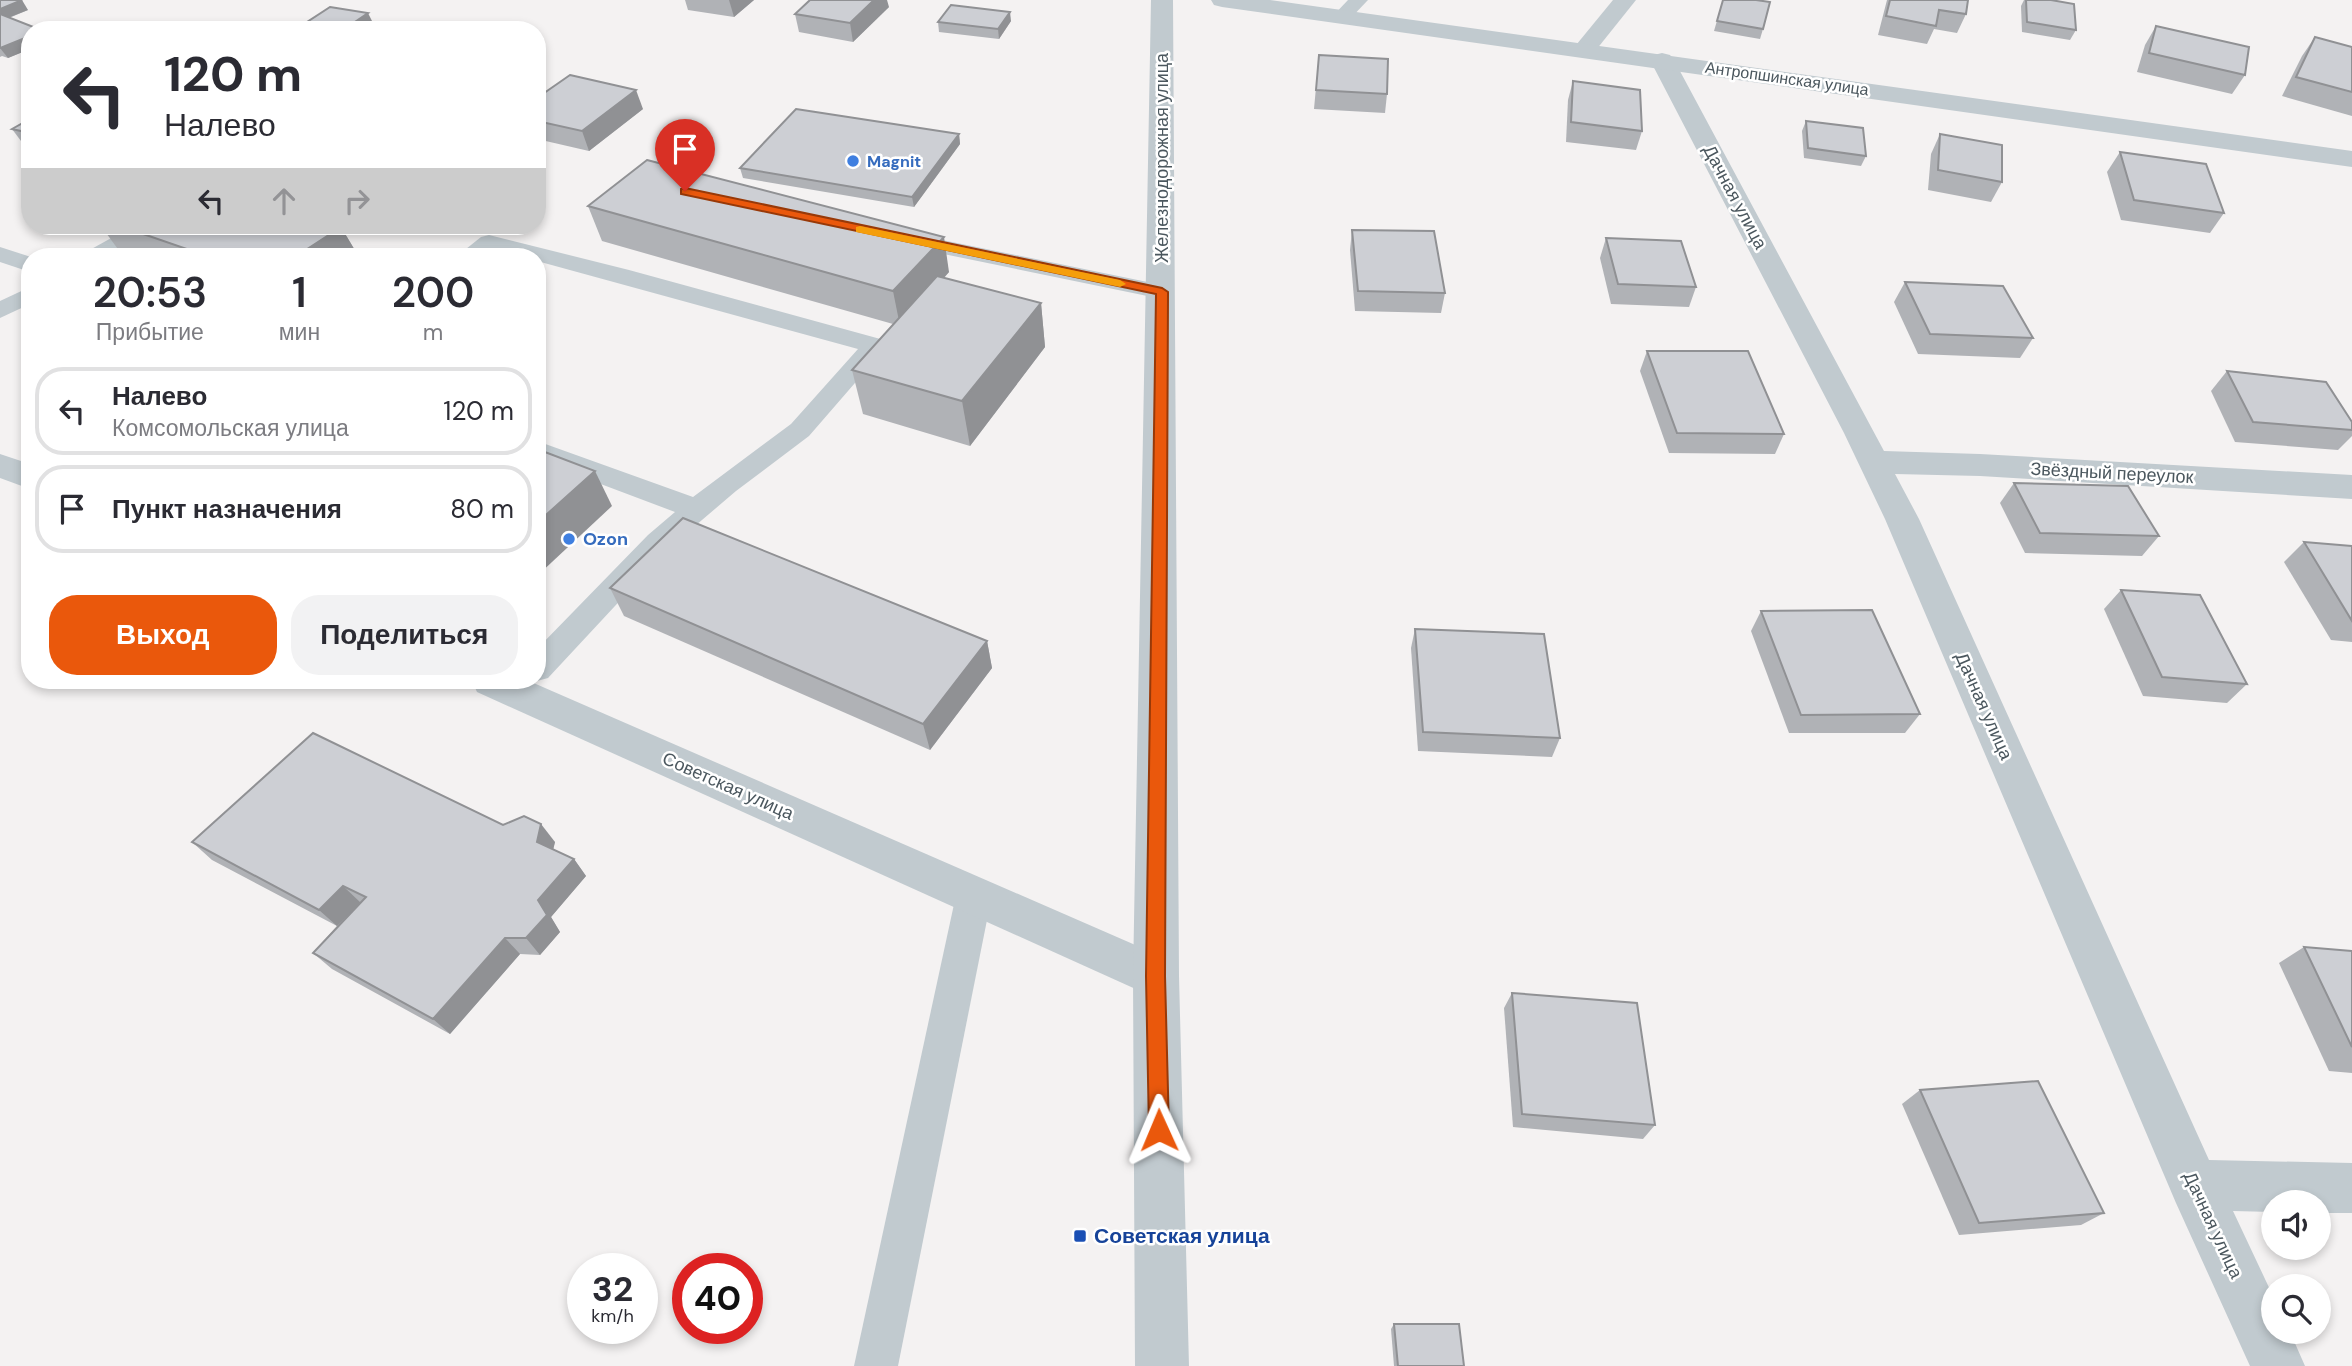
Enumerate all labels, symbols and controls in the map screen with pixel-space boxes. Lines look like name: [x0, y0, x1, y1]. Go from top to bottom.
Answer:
text: 120 m: [164, 42, 302, 106]
icon: left: [49, 49, 140, 140]
street label: Железнодорожная улица: [1150, 52, 1174, 263]
street label: Антропшинская улица: [1704, 57, 1870, 100]
text: Налево: [164, 104, 276, 146]
pin: [655, 119, 715, 191]
icon: arrive: [666, 130, 704, 168]
street label: Дачная улица: [1697, 141, 1773, 254]
place label: Magnit: [867, 151, 921, 172]
marker: Magnit: [845, 153, 861, 169]
icon: left: [192, 182, 230, 220]
icon: ahead: [265, 182, 303, 220]
icon: right: [338, 182, 376, 220]
text: 20:53: [93, 265, 207, 320]
text: 1: [292, 265, 307, 320]
text: 200: [392, 265, 474, 320]
text: Прибытие: [96, 317, 204, 347]
text: мин: [279, 317, 320, 347]
text: m: [423, 317, 443, 347]
text: Налево: [112, 379, 207, 413]
icon: left: [53, 392, 91, 430]
text: 120 m: [443, 394, 514, 428]
text: Комсомольская улица: [112, 413, 349, 443]
street label: Звёздный переулок: [2030, 457, 2194, 489]
icon: arrive: [53, 490, 91, 528]
text: Пункт назначения: [112, 492, 342, 526]
text: 80 m: [450, 492, 514, 526]
place label: Ozon: [583, 527, 628, 551]
marker: Ozon: [561, 531, 577, 547]
button: Выход: [49, 595, 277, 675]
button: Поделиться: [291, 595, 518, 675]
street label: Дачная улица: [1950, 649, 2019, 764]
street label: Советская улица: [659, 746, 798, 826]
position arrow: [1122, 1093, 1196, 1167]
street label: Дачная улица: [2178, 1168, 2249, 1283]
map controls: [2261, 1190, 2331, 1344]
button: sound: [2261, 1190, 2331, 1260]
place label: Советская улица: [1094, 1222, 1270, 1250]
marker: Советская улица: [1072, 1228, 1088, 1244]
speed limit sign: 40: [672, 1253, 763, 1344]
text: 32: [592, 1266, 633, 1312]
button: search: [2261, 1274, 2331, 1344]
text: km/h: [591, 1304, 634, 1328]

